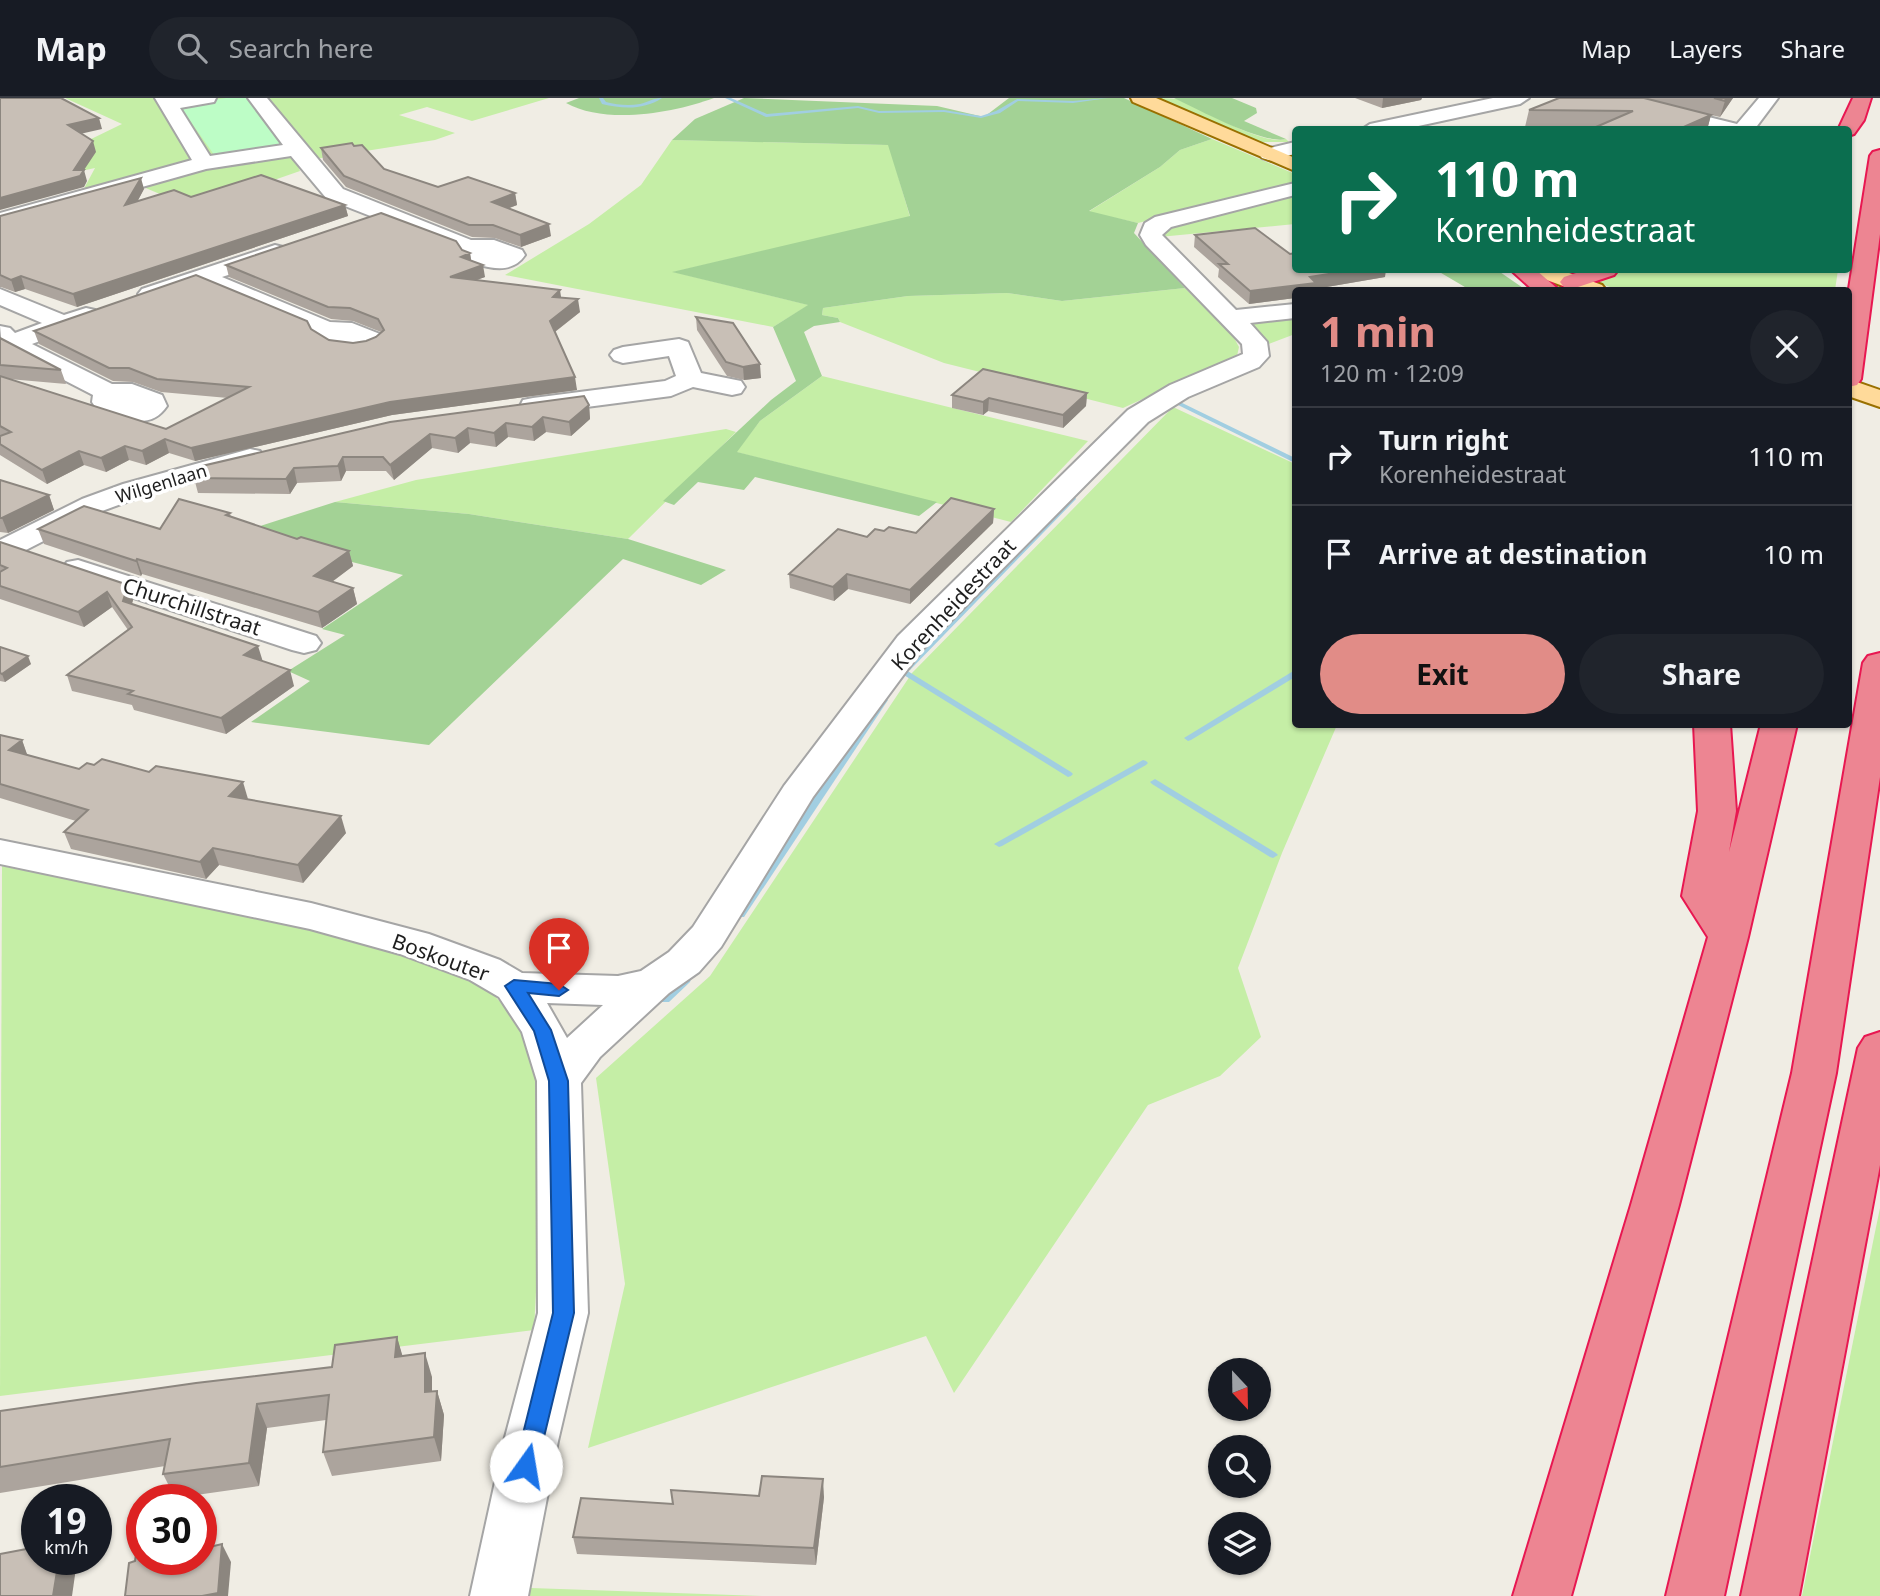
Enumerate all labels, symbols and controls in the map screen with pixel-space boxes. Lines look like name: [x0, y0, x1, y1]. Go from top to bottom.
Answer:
search box: [149, 17, 639, 80]
text: Map: [35, 26, 107, 71]
icon: search: [173, 29, 211, 67]
text: Search here: [229, 30, 373, 66]
text: Map: [1581, 32, 1631, 65]
text: Layers: [1669, 32, 1743, 65]
text: Share: [1781, 32, 1845, 65]
text: 110 m: [1435, 145, 1580, 211]
icon: right: [1320, 154, 1411, 245]
text: Korenheidestraat: [1435, 208, 1695, 251]
text: 1 min: [1320, 302, 1436, 359]
button: close: [1750, 310, 1824, 384]
text: 120 m · 12:09: [1320, 357, 1464, 389]
text: Turn right: [1379, 422, 1509, 458]
icon: right: [1320, 437, 1358, 475]
text: 110 m: [1748, 438, 1824, 474]
street label: Wilgenlaan: [112, 458, 210, 508]
text: Korenheidestraat: [1379, 458, 1566, 490]
street label: Korenheidestraat: [885, 532, 1022, 676]
icon: arrive: [1320, 535, 1358, 573]
text: Arrive at destination: [1379, 536, 1648, 572]
text: 10 m: [1763, 536, 1824, 572]
street label: Churchillstraat: [119, 570, 265, 642]
button: Exit: [1320, 634, 1565, 714]
button: Share: [1579, 634, 1824, 714]
pin: [529, 918, 589, 990]
street label: Boskouter: [389, 927, 494, 988]
icon: arrive: [540, 929, 578, 967]
north arrow: [1208, 1358, 1270, 1421]
map controls: [1208, 1358, 1271, 1575]
position arrow: [489, 1429, 563, 1503]
button: search: [1208, 1435, 1271, 1498]
speed limit sign: 30: [126, 1484, 217, 1575]
text: 19: [46, 1497, 87, 1544]
button: layers: [1208, 1512, 1271, 1575]
text: km/h: [44, 1535, 89, 1559]

